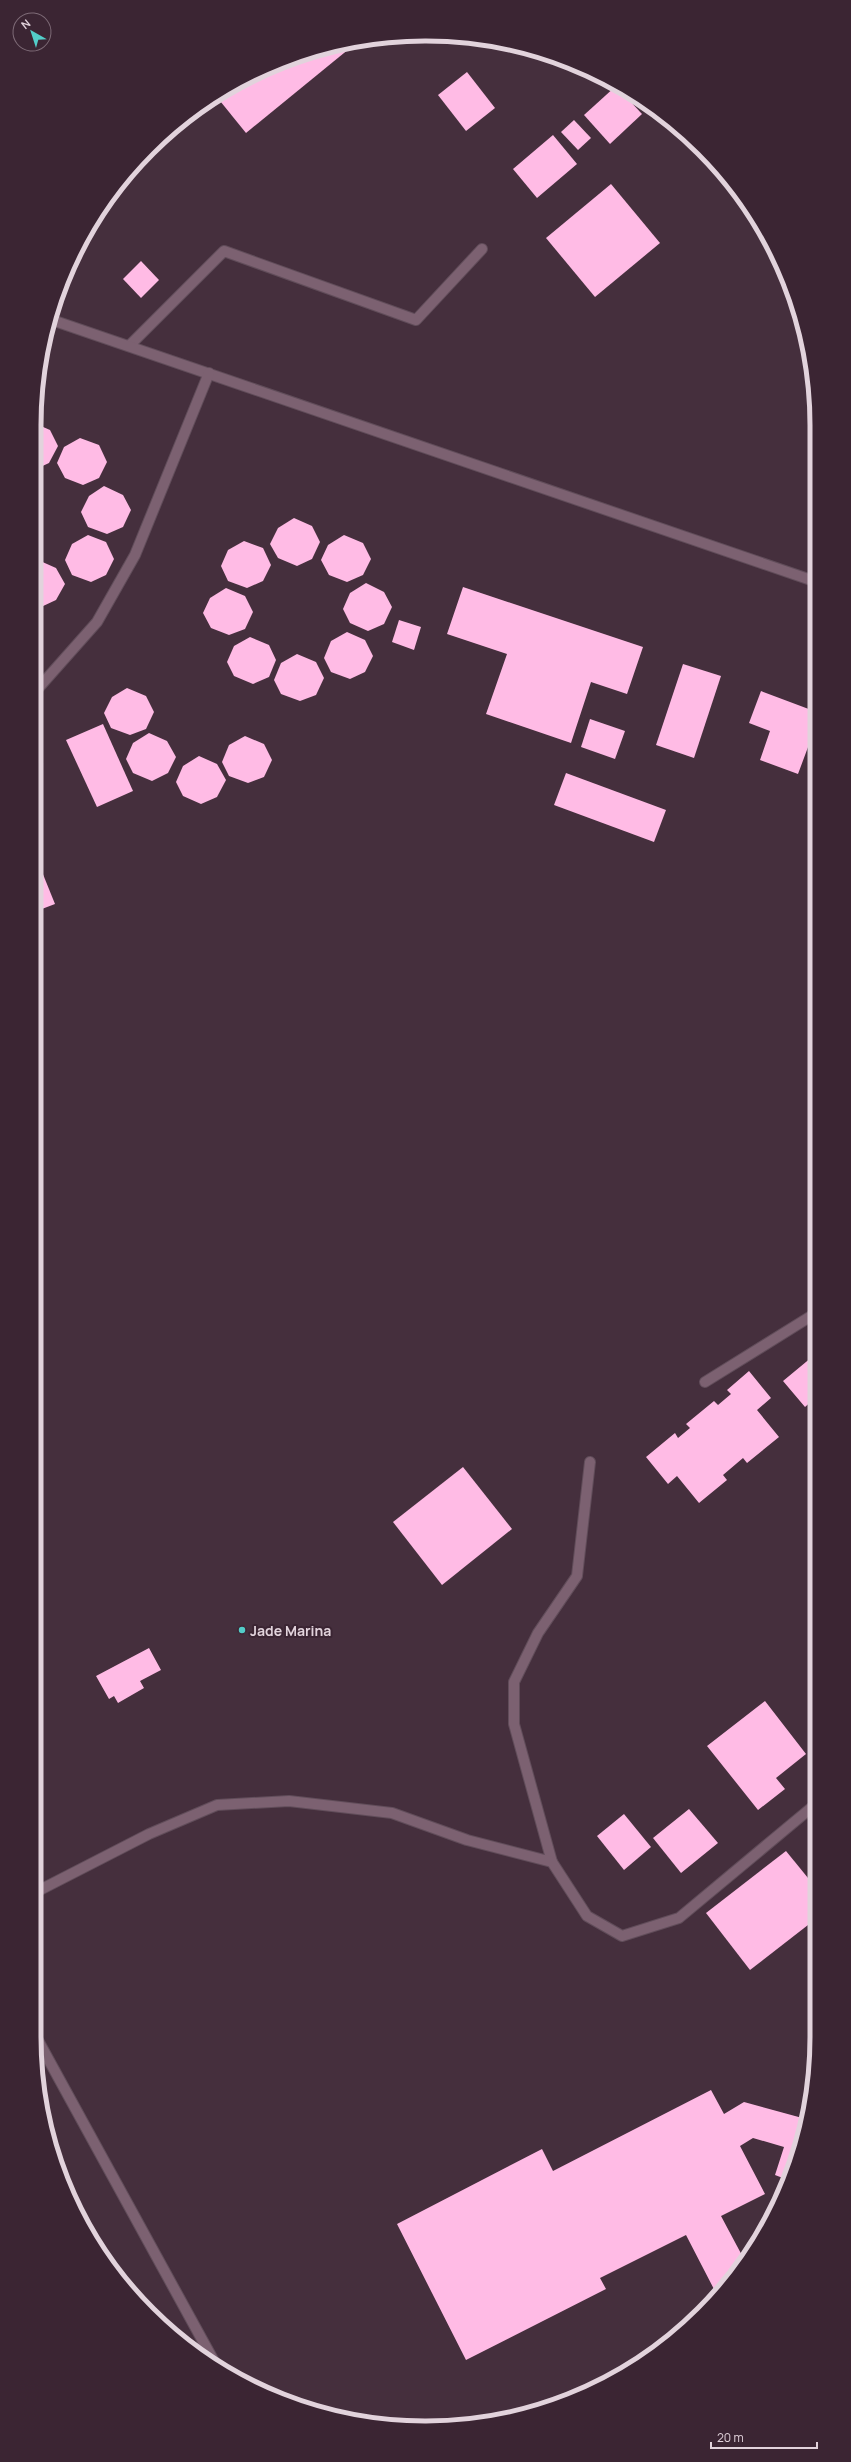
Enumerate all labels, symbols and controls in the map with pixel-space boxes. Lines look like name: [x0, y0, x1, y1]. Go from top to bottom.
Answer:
north arrow: [12, 12, 52, 52]
text: N: [18, 15, 33, 32]
place label: Jade Marina: [250, 1621, 331, 1640]
marker: Jade Marina: [237, 1625, 247, 1635]
scale bar: [711, 2424, 817, 2450]
text: 20 m: [717, 2429, 744, 2446]

